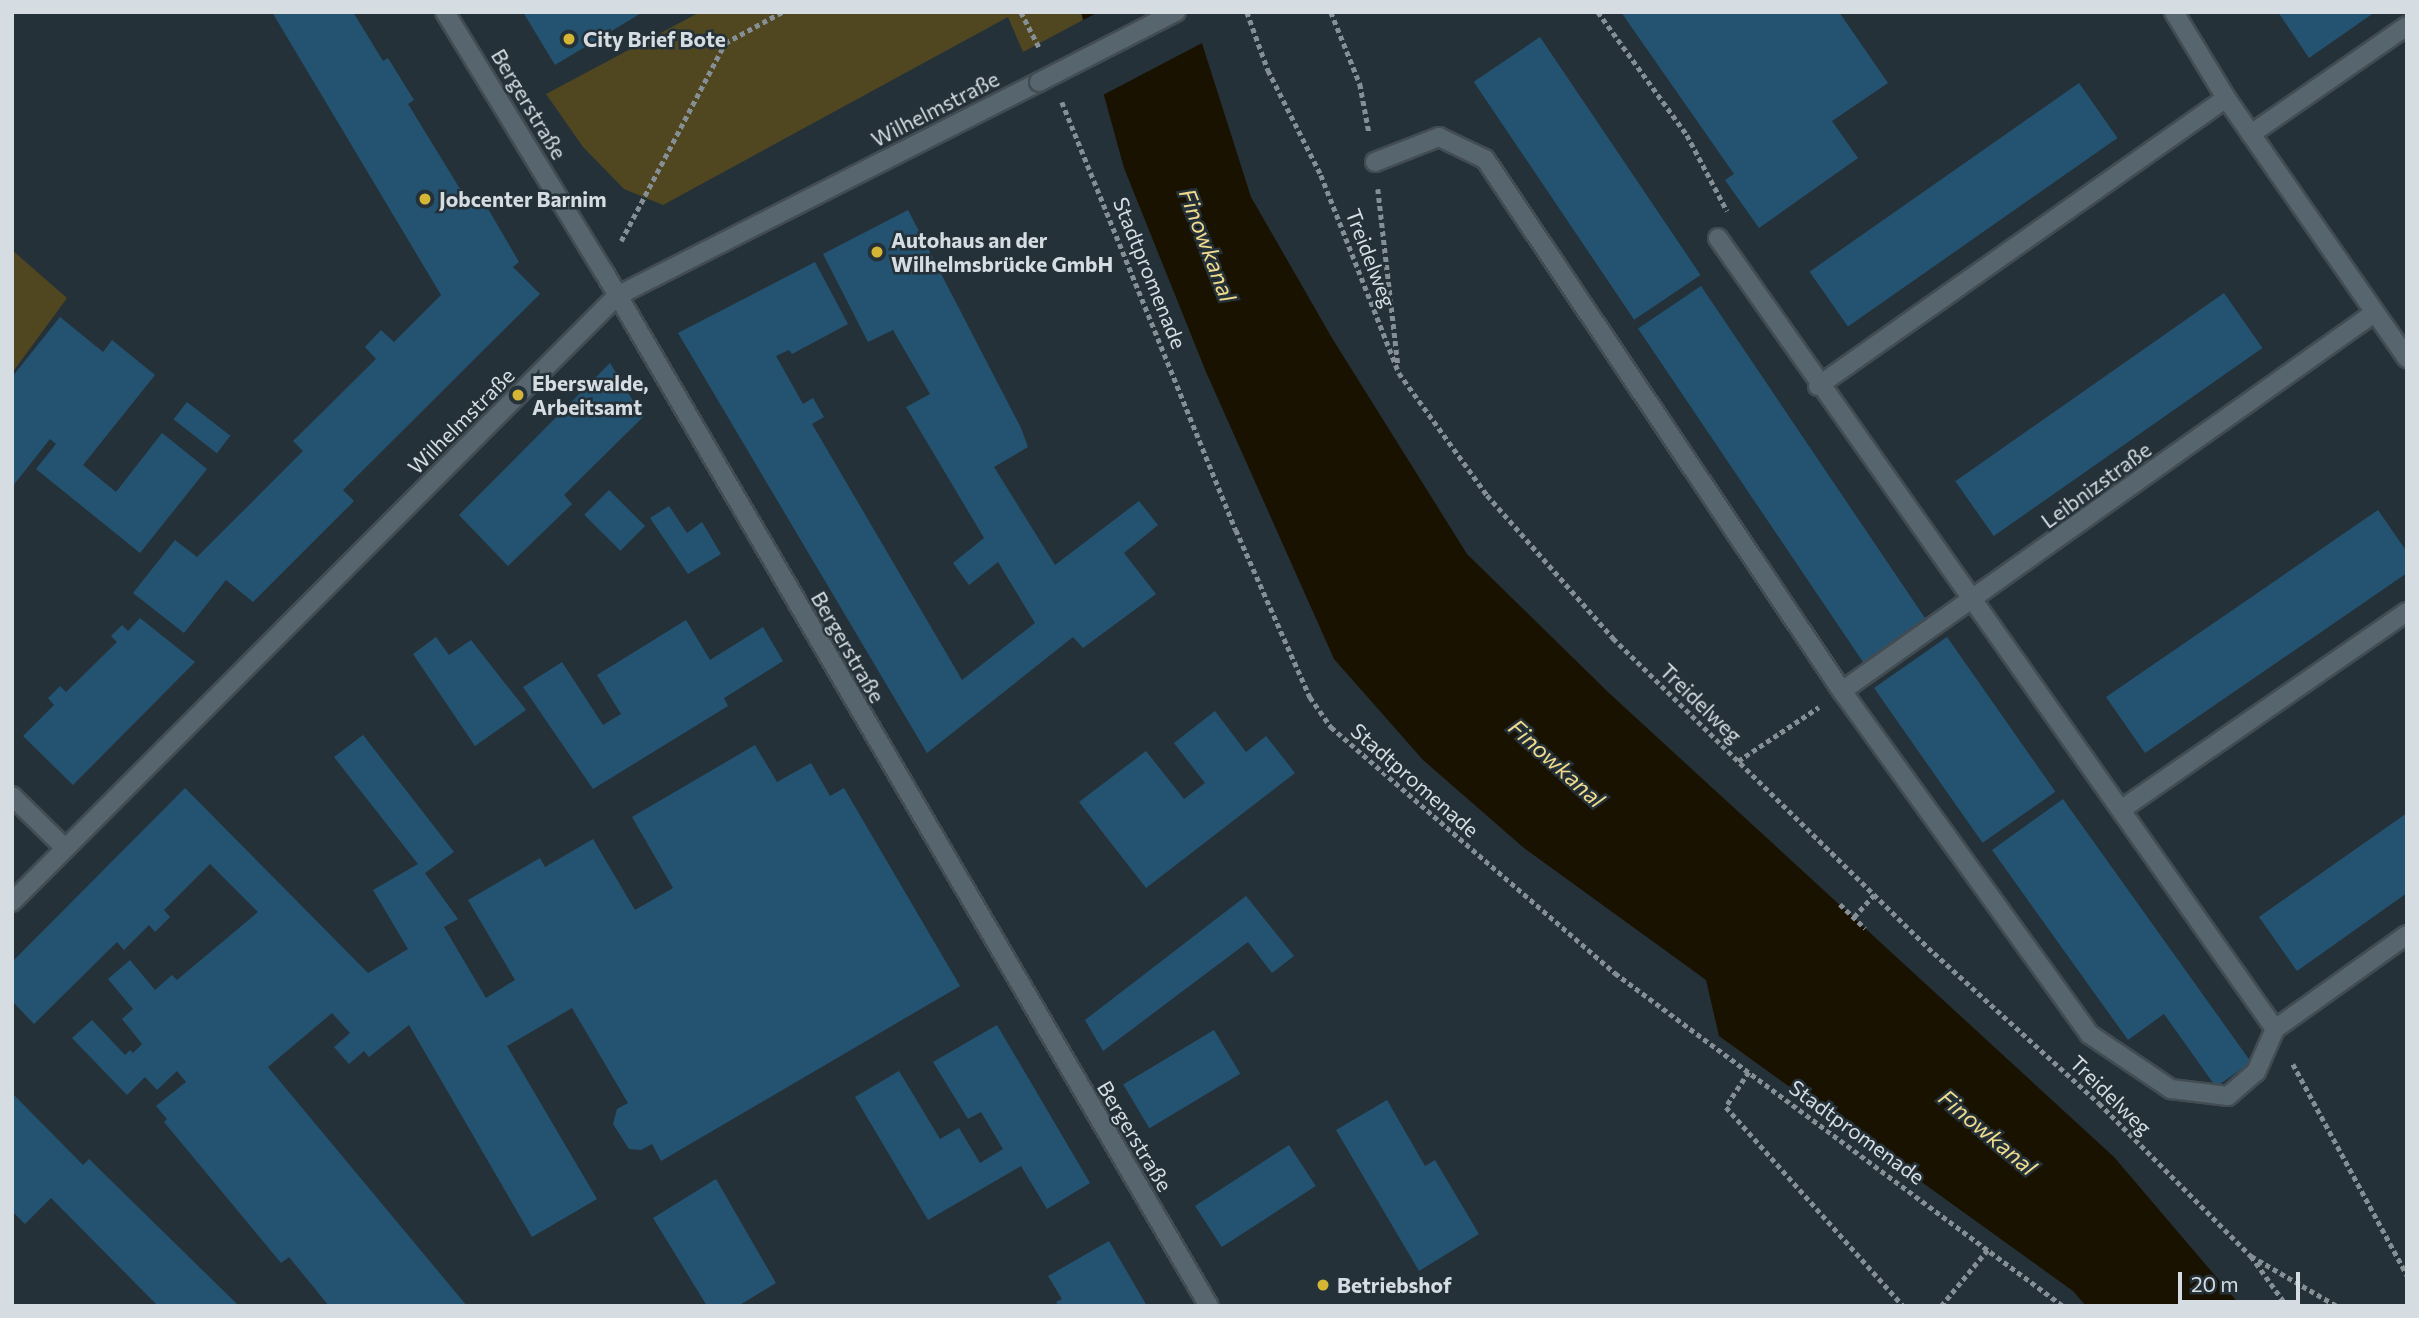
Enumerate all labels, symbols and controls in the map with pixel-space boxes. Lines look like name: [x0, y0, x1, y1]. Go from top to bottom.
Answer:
place label: City Brief Bote: [583, 26, 726, 52]
marker: City Brief Bote: [561, 31, 577, 47]
street label: Bergerstraße: [486, 44, 572, 164]
street label: Wilhelmstraße: [867, 66, 1003, 152]
water label: Finowkanal: [1174, 184, 1242, 306]
place label: Jobcenter Barnim: [439, 186, 607, 212]
marker: Jobcenter Barnim: [417, 191, 433, 207]
street label: Stadtpromenade: [1108, 194, 1192, 352]
street label: Treidelweg: [1341, 205, 1401, 311]
place label: Autohaus an der Wilhelmsbrücke GmbH: [891, 227, 1113, 277]
marker: Autohaus an der Wilhelmsbrücke GmbH: [869, 244, 885, 260]
street label: Wilhelmstraße: [403, 363, 519, 479]
place label: Eberswalde, Arbeitsamt: [532, 370, 648, 420]
marker: Eberswalde, Arbeitsamt: [510, 387, 526, 403]
street label: Leibnizstraße: [2036, 437, 2156, 533]
street label: Bergerstraße: [806, 587, 890, 707]
street label: Treidelweg: [1655, 658, 1747, 748]
water label: Finowkanal: [1503, 713, 1611, 813]
street label: Stadtpromenade: [1346, 718, 1484, 842]
street label: Treidelweg: [2065, 1050, 2157, 1140]
street label: Stadtpromenade: [1784, 1074, 1930, 1190]
street label: Bergerstraße: [1092, 1076, 1178, 1196]
water label: Finowkanal: [1933, 1083, 2043, 1181]
scale bar: [2181, 1258, 2304, 1302]
text: 20 m: [2191, 1271, 2239, 1296]
place label: Betriebshof: [1337, 1272, 1452, 1298]
marker: Betriebshof: [1315, 1277, 1331, 1293]

